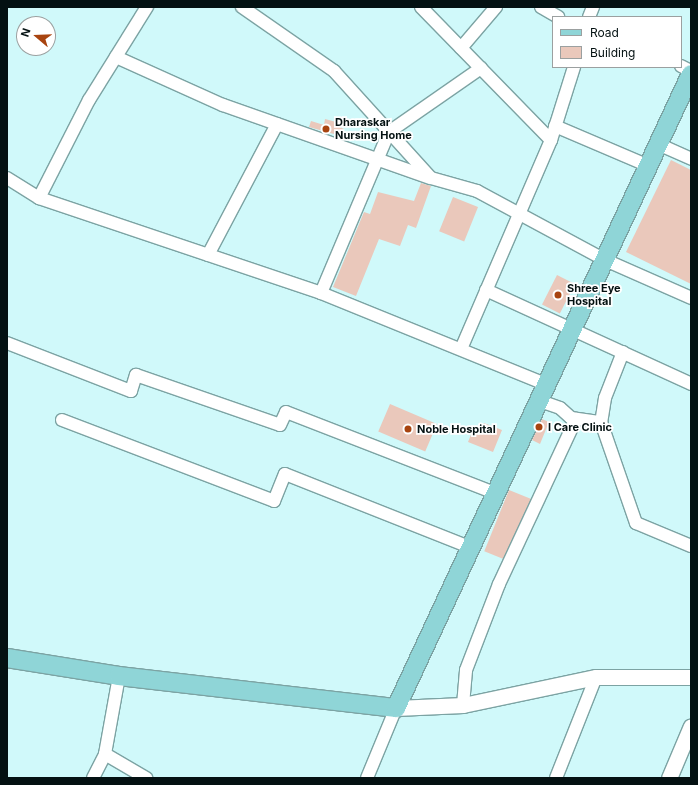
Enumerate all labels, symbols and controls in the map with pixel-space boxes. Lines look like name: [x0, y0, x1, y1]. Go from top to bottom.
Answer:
north arrow: [16, 16, 56, 56]
legend: [552, 16, 682, 68]
text: Road: [590, 25, 619, 40]
text: N: [18, 26, 34, 39]
text: Building: [590, 45, 635, 60]
place label: Dharaskar Nursing Home: [335, 116, 412, 142]
marker: Dharaskar Nursing Home: [320, 123, 332, 135]
place label: Shree Eye Hospital: [567, 282, 621, 308]
marker: Shree Eye Hospital: [552, 289, 564, 301]
place label: I Care Clinic: [548, 420, 612, 434]
marker: I Care Clinic: [533, 421, 545, 433]
place label: Noble Hospital: [417, 422, 496, 436]
marker: Noble Hospital: [402, 423, 414, 435]

